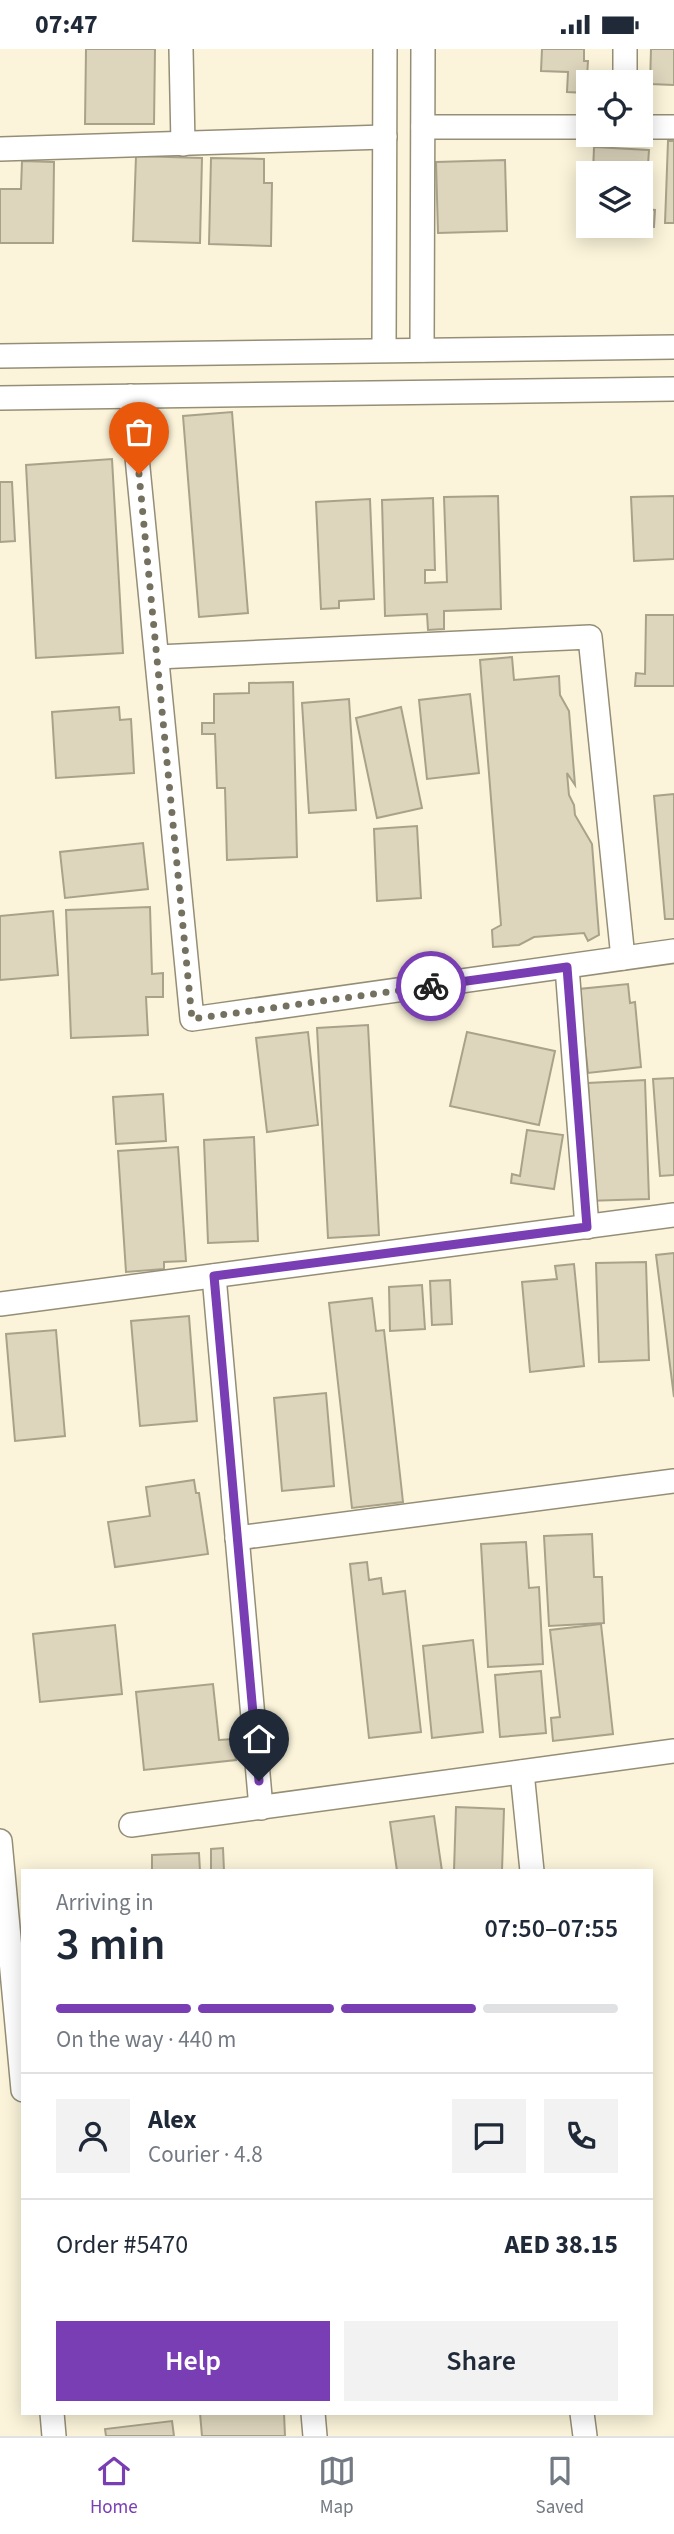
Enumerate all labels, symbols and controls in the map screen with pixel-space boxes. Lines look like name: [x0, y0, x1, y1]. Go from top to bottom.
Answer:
text: 07:47: [35, 6, 98, 43]
map controls: [576, 70, 653, 238]
button: locate: [576, 70, 653, 147]
button: layers: [576, 161, 653, 238]
pin: [109, 402, 169, 474]
icon: bag: [120, 413, 158, 451]
courier: [396, 951, 466, 1021]
icon: bike: [412, 967, 450, 1005]
pin: [229, 1709, 289, 1781]
icon: home: [240, 1720, 278, 1758]
text: Arriving in: [56, 1886, 154, 1919]
text: 07:50–07:55: [485, 1910, 618, 1947]
text: 3 min: [56, 1912, 165, 1977]
text: On the way · 440 m: [56, 2023, 236, 2056]
button: person: [56, 2099, 130, 2173]
button: chat: [452, 2099, 526, 2173]
button: phone: [544, 2099, 618, 2173]
text: Alex: [148, 2101, 197, 2138]
text: Courier · 4.8: [148, 2138, 263, 2171]
text: Order #5470: [56, 2226, 188, 2263]
text: AED 38.15: [504, 2226, 618, 2263]
button: Help: [56, 2321, 330, 2401]
button: Share: [344, 2321, 618, 2401]
tab: Home: [90, 2452, 138, 2521]
tab: Map: [318, 2452, 356, 2521]
tab: Saved: [536, 2452, 584, 2521]

